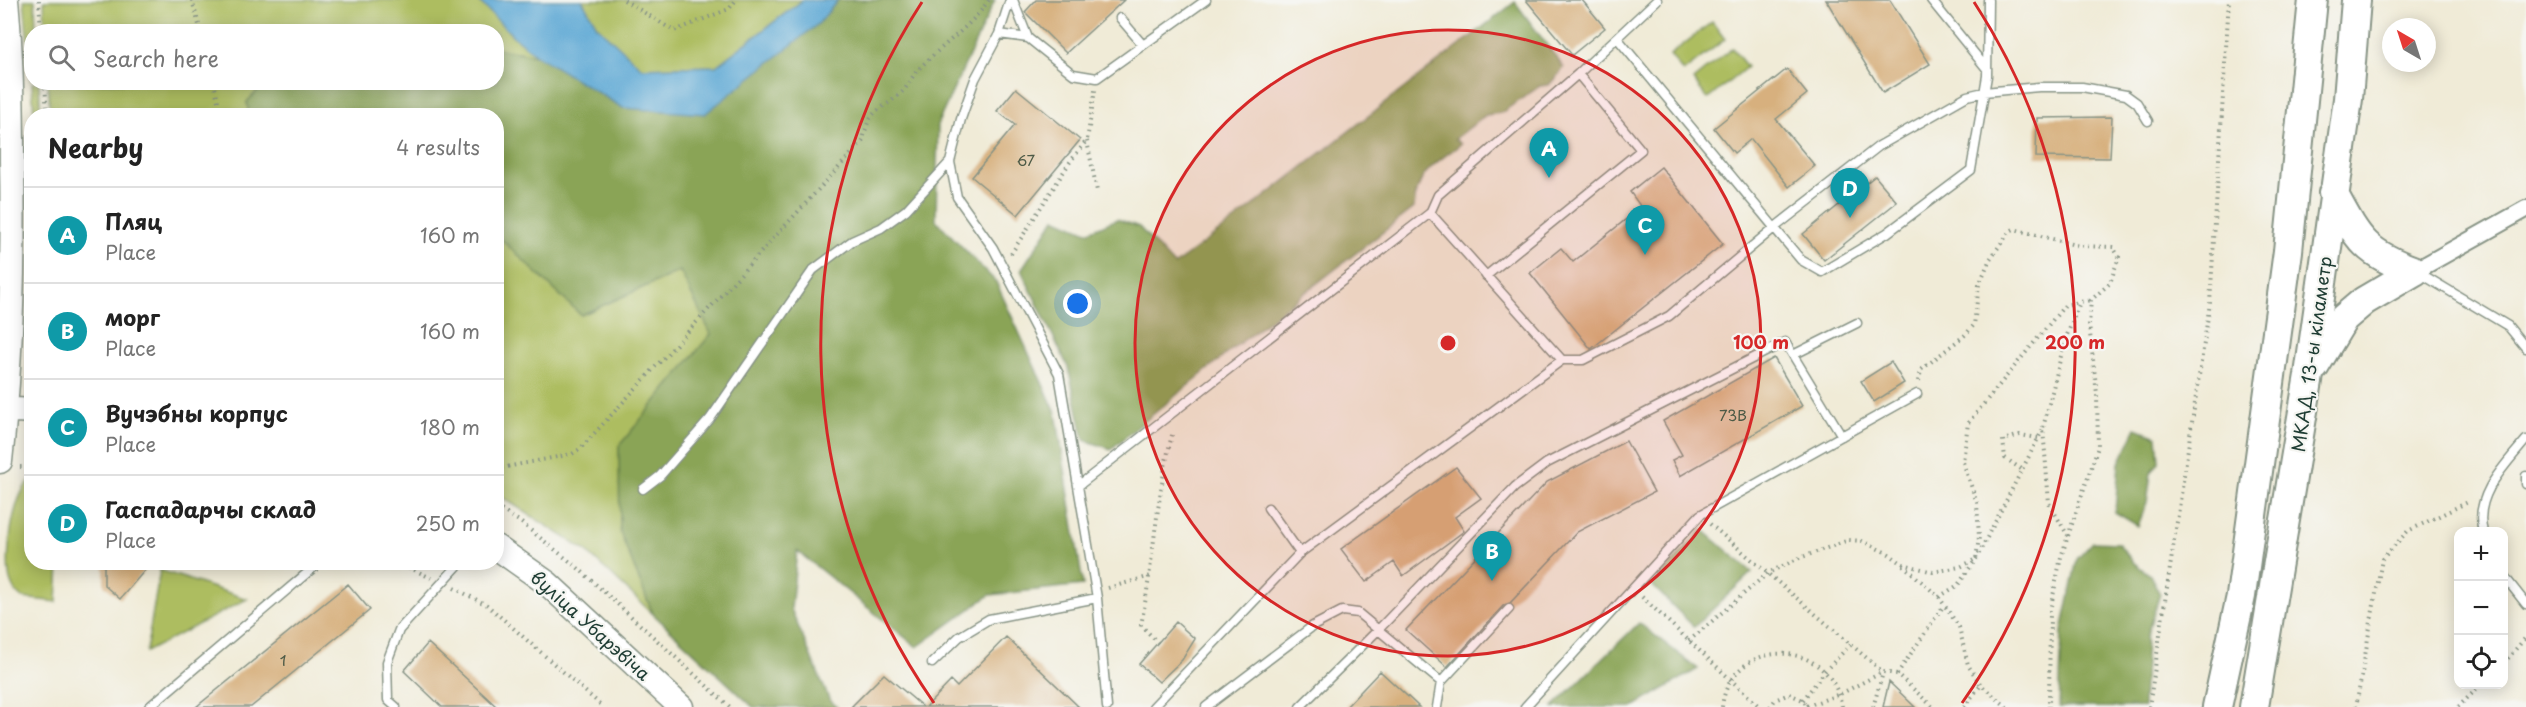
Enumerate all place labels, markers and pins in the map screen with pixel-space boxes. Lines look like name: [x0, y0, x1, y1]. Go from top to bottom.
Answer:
pin: A: [1530, 128, 1568, 178]
pin: D: [1830, 168, 1870, 218]
pin: C: [1626, 206, 1664, 255]
centre of rings: [1438, 333, 1458, 353]
pin: B: [1472, 532, 1512, 581]

